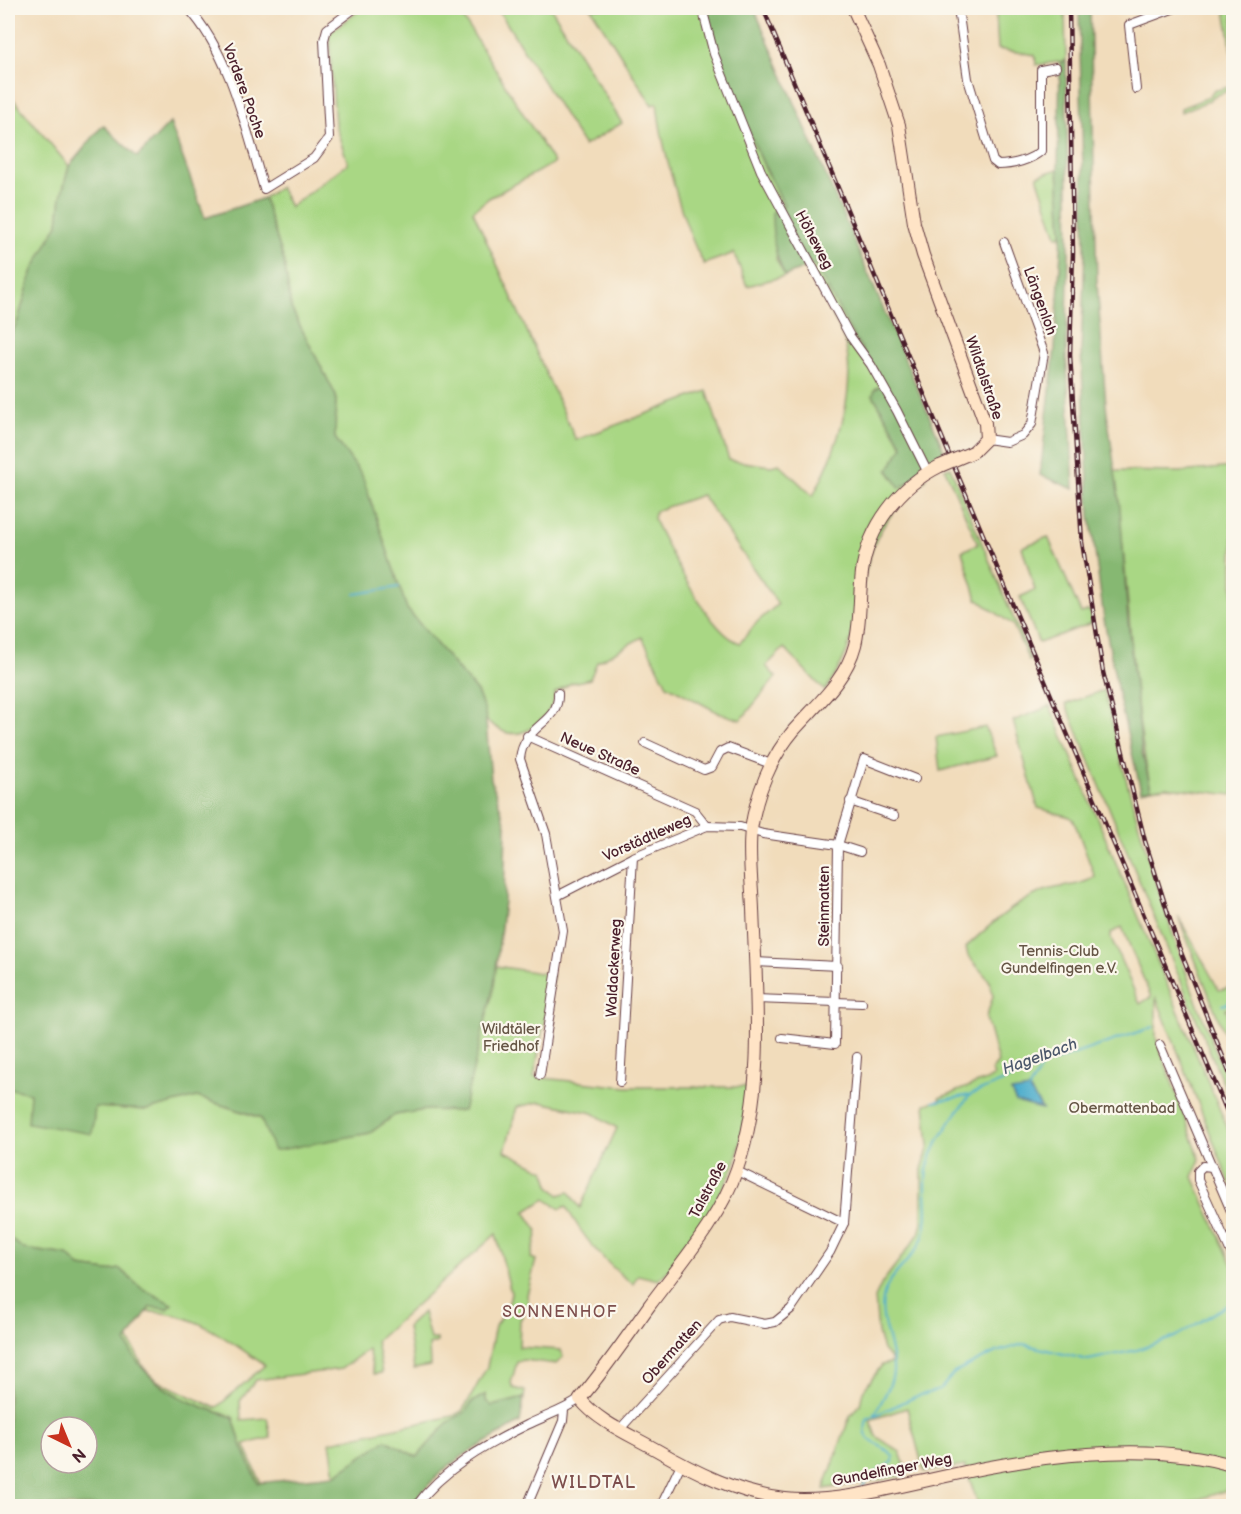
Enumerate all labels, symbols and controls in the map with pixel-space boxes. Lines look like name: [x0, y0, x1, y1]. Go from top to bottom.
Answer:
street label: Vordere Poche: [218, 41, 270, 141]
street label: Höheweg: [791, 207, 837, 273]
street label: Längenloh: [1019, 264, 1061, 338]
street label: Wildtalstraße: [961, 334, 1007, 422]
street label: Neue Straße: [557, 728, 643, 780]
street label: Vorstädtleweg: [600, 810, 694, 866]
street label: Steinmatten: [815, 865, 834, 947]
street label: Waldackerweg: [602, 918, 626, 1018]
park label: Tennis-Club Gundelfingen e.V.: [1001, 942, 1117, 978]
park label: Wildtäler Friedhof: [482, 1020, 541, 1056]
water label: Hagelbach: [1000, 1035, 1080, 1079]
park label: Obermattenbad: [1069, 1099, 1175, 1118]
street label: Talstraße: [685, 1158, 731, 1222]
district label: SONNENHOF: [502, 1303, 618, 1322]
street label: Obermatten: [638, 1315, 706, 1389]
north arrow: [39, 1415, 99, 1475]
text: N: [67, 1444, 89, 1466]
street label: Gundelfinger Weg: [831, 1449, 953, 1491]
district label: WILDTAL: [551, 1472, 637, 1493]

